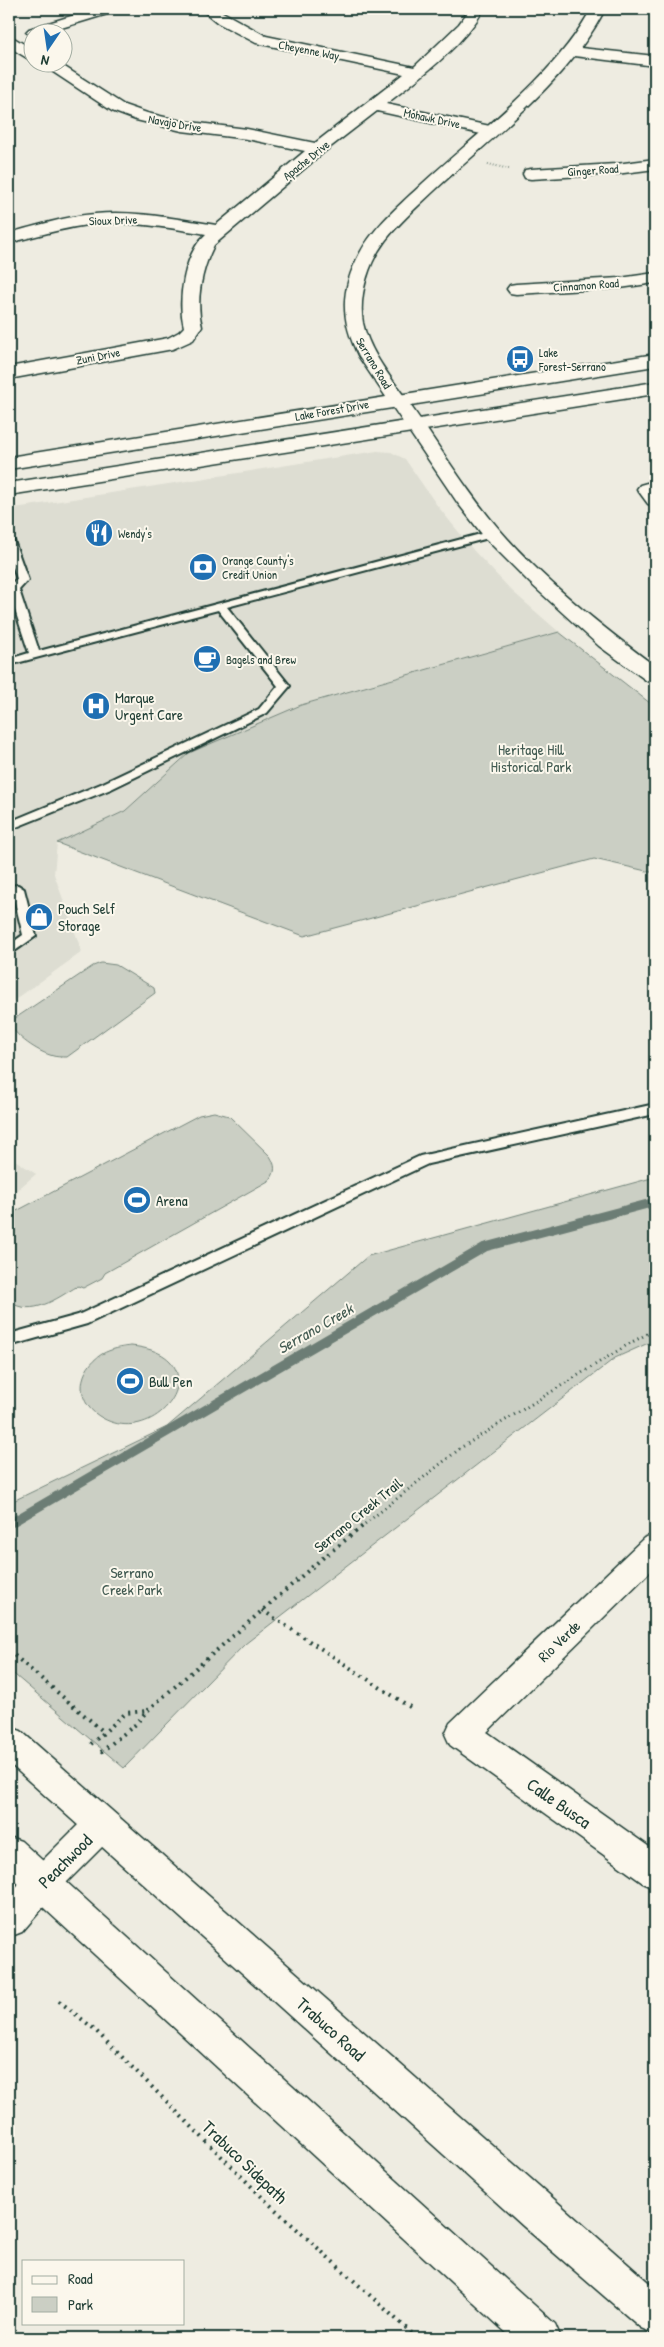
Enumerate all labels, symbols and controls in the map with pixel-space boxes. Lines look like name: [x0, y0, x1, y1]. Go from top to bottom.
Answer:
north arrow: [22, 22, 72, 72]
street label: Cheyenne Way: [277, 36, 341, 64]
text: N: [39, 51, 51, 71]
street label: Mohawk Drive: [402, 104, 462, 132]
street label: Navajo Drive: [147, 110, 203, 136]
street label: Apache Drive: [279, 136, 333, 184]
street label: Ginger Road: [567, 160, 619, 180]
street label: Sioux Drive: [88, 211, 138, 229]
street label: Cinnamon Road: [553, 274, 620, 296]
street label: Serrano Road: [352, 334, 396, 392]
street label: Zuni Drive: [75, 343, 122, 369]
bus stop icon: Lake Forest-Serrano: [505, 344, 535, 374]
place label: Lake Forest-Serrano: [538, 344, 606, 375]
street label: Lake Forest Drive: [294, 395, 370, 425]
restaurant icon: Wendy's: [84, 518, 114, 548]
place label: Wendy's: [118, 525, 152, 542]
bank icon: Orange County's Credit Union: [188, 552, 218, 582]
place label: Orange County's Credit Union: [222, 552, 294, 583]
cafe icon: Bagels and Brew: [192, 644, 222, 674]
place label: Bagels and Brew: [226, 651, 297, 668]
place label: Marque Urgent Care: [115, 687, 183, 725]
hospital icon: Marque Urgent Care: [81, 691, 111, 721]
park label: Heritage Hill Historical Park: [491, 739, 571, 777]
place label: Pouch Self Storage: [58, 898, 116, 936]
shop icon: Pouch Self Storage: [24, 902, 54, 932]
sports icon: Arena: [122, 1185, 152, 1215]
place label: Arena: [156, 1190, 188, 1211]
water label: Serrano Creek: [273, 1297, 358, 1359]
sports icon: Bull Pen: [115, 1366, 145, 1396]
place label: Bull Pen: [149, 1371, 193, 1392]
street label: Serrano Creek Trail: [309, 1473, 407, 1557]
park label: Serrano Creek Park: [102, 1562, 162, 1600]
street label: Rio Verde: [533, 1615, 585, 1667]
street label: Calle Busca: [522, 1772, 596, 1834]
street label: Peachwood: [32, 1828, 98, 1894]
street label: Trabuco Road: [291, 1991, 371, 2067]
street label: Trabuco Sidepath: [197, 2115, 294, 2210]
legend: [22, 2260, 185, 2324]
text: Road: [68, 2268, 93, 2289]
text: Park: [68, 2294, 93, 2315]

